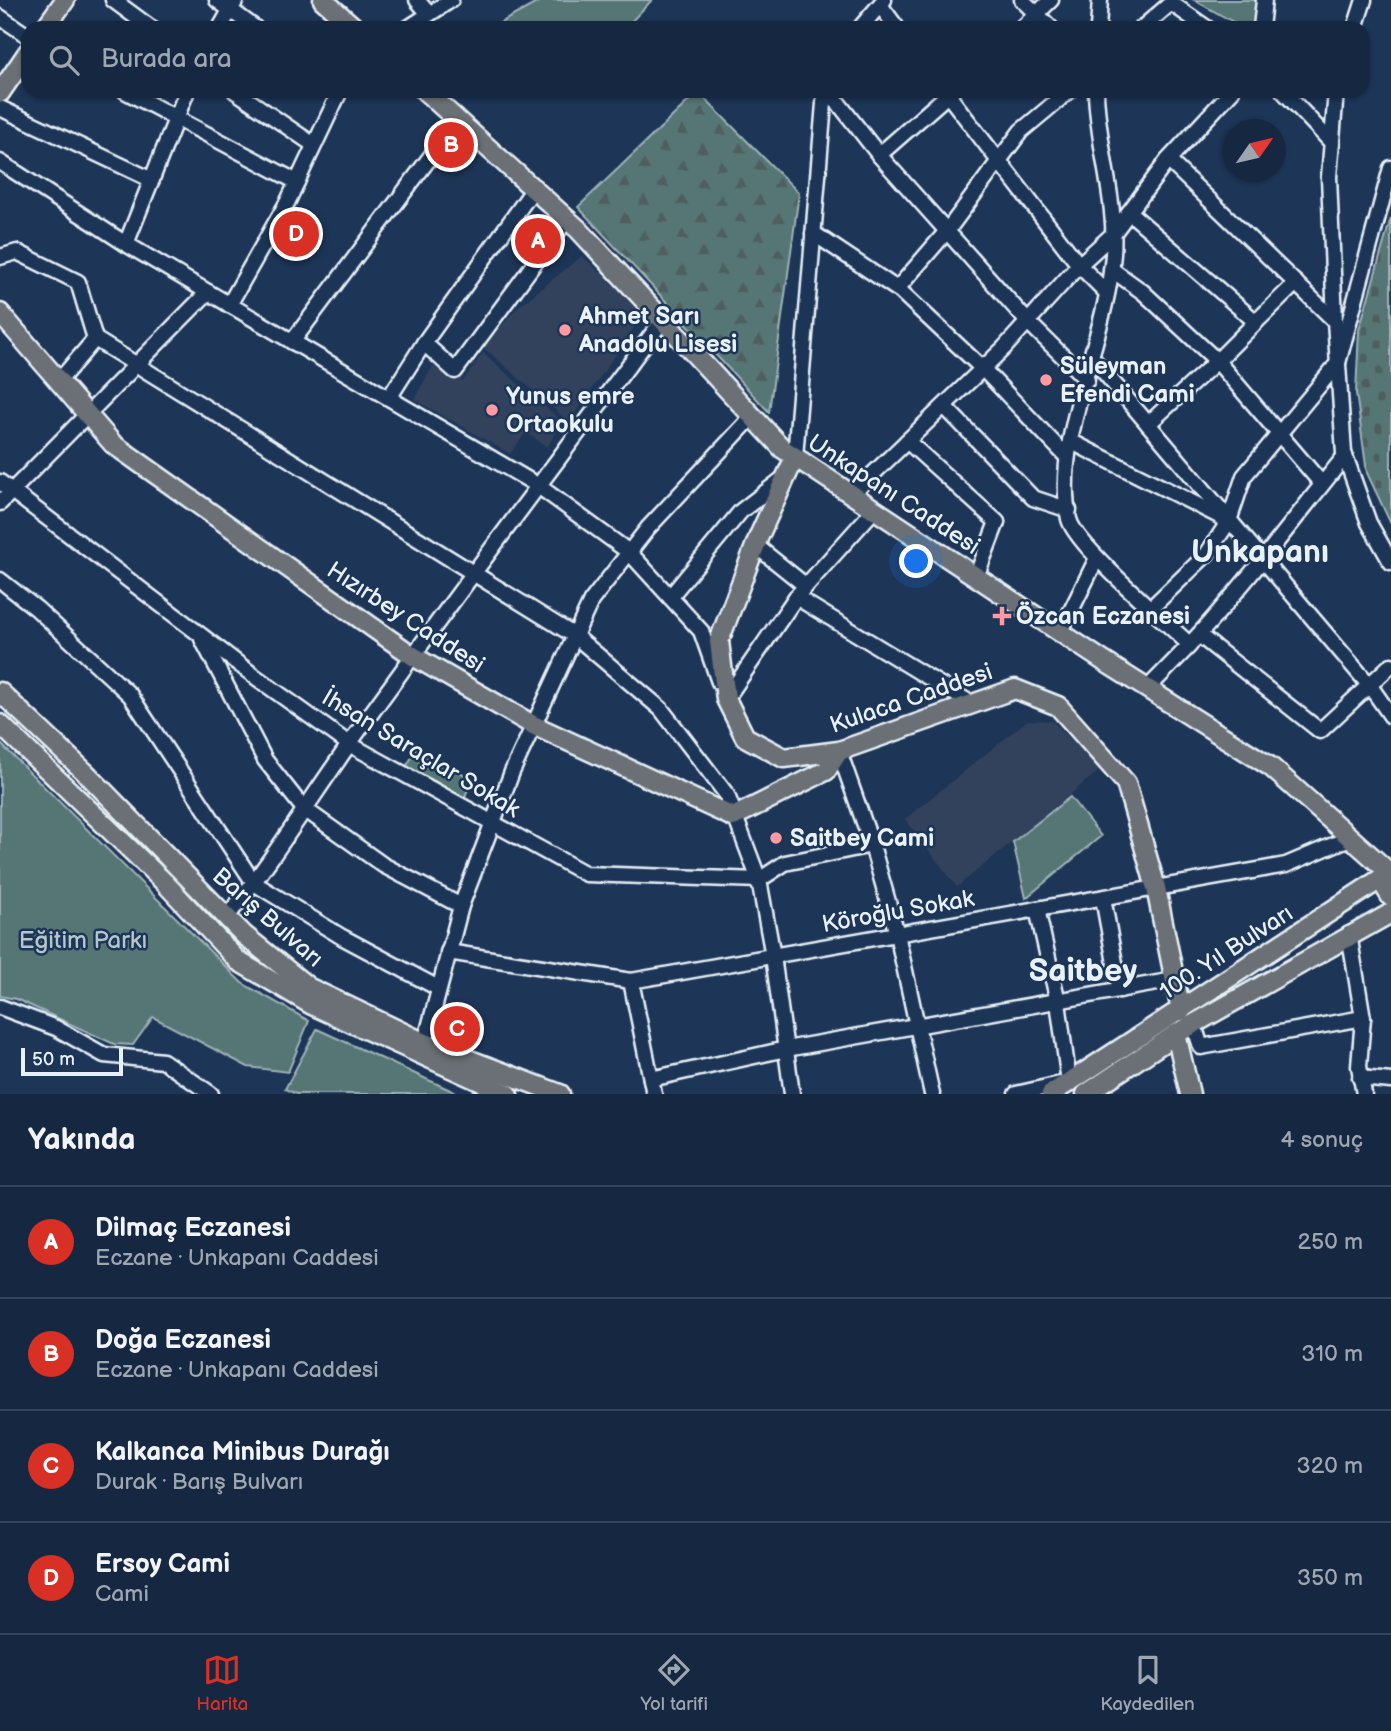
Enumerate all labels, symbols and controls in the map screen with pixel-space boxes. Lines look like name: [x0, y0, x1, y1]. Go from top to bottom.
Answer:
search box: [21, 21, 1370, 98]
icon: search: [45, 41, 83, 79]
text: Burada ara: [101, 44, 232, 75]
pin: B: [428, 119, 474, 171]
north arrow: [1223, 119, 1286, 182]
pin: D: [273, 208, 319, 260]
pin: A: [515, 215, 561, 267]
place label: Ahmet Sarı Anadolu Lisesi: [578, 302, 737, 359]
marker: Ahmet Sarı Anadolu Lisesi: [557, 322, 573, 338]
place label: Süleyman Efendi Cami: [1060, 352, 1195, 409]
marker: Süleyman Efendi Cami: [1038, 372, 1054, 388]
place label: Yunus emre Ortaokulu: [506, 382, 635, 439]
marker: Yunus emre Ortaokulu: [484, 402, 500, 418]
street label: Unkapanı Caddesi: [802, 428, 985, 561]
district label: Unkapanı: [1191, 533, 1329, 572]
your location: [899, 544, 933, 578]
street label: Hızırbey Caddesi: [321, 556, 490, 679]
place label: Özcan Eczanesi: [1016, 601, 1190, 631]
marker: Özcan Eczanesi: [994, 608, 1010, 624]
street label: Kulaca Caddesi: [826, 657, 996, 740]
street label: İhsan Saraçlar Sokak: [316, 683, 525, 824]
place label: Saitbey Cami: [790, 824, 934, 853]
marker: Saitbey Cami: [768, 830, 784, 846]
street label: Barış Bulvarı: [206, 861, 329, 973]
street label: Köroğlu Sokak: [820, 884, 977, 939]
street label: 100. Yıl Bulvarı: [1154, 899, 1298, 1006]
park label: Eğitim Parkı: [19, 926, 147, 955]
district label: Saitbey: [1029, 952, 1137, 991]
pin: C: [434, 1003, 480, 1055]
scale bar: [21, 1045, 122, 1077]
text: 50 m: [32, 1048, 75, 1071]
text: Yakında: [28, 1122, 135, 1158]
text: 4 sonuç: [1280, 1126, 1363, 1154]
text: Dilmaç Eczanesi: [95, 1213, 291, 1244]
text: A: [44, 1228, 58, 1256]
text: 250 m: [1297, 1228, 1363, 1256]
text: Eczane · Unkapanı Caddesi: [95, 1244, 379, 1272]
text: Doğa Eczanesi: [95, 1325, 271, 1356]
text: B: [43, 1340, 59, 1368]
text: 310 m: [1301, 1340, 1363, 1368]
text: Eczane · Unkapanı Caddesi: [95, 1356, 379, 1384]
text: Kalkanca Minibus Durağı: [95, 1437, 390, 1468]
text: C: [43, 1452, 59, 1480]
text: 320 m: [1297, 1452, 1363, 1480]
text: Durak · Barış Bulvarı: [95, 1468, 303, 1496]
text: Ersoy Cami: [95, 1549, 230, 1580]
text: D: [43, 1564, 59, 1592]
text: 350 m: [1297, 1564, 1363, 1592]
text: Cami: [95, 1580, 149, 1608]
tab: Harita: [196, 1651, 248, 1716]
tab: Yol tarifi: [641, 1651, 708, 1716]
tab: Kaydedilen: [1100, 1651, 1195, 1716]

